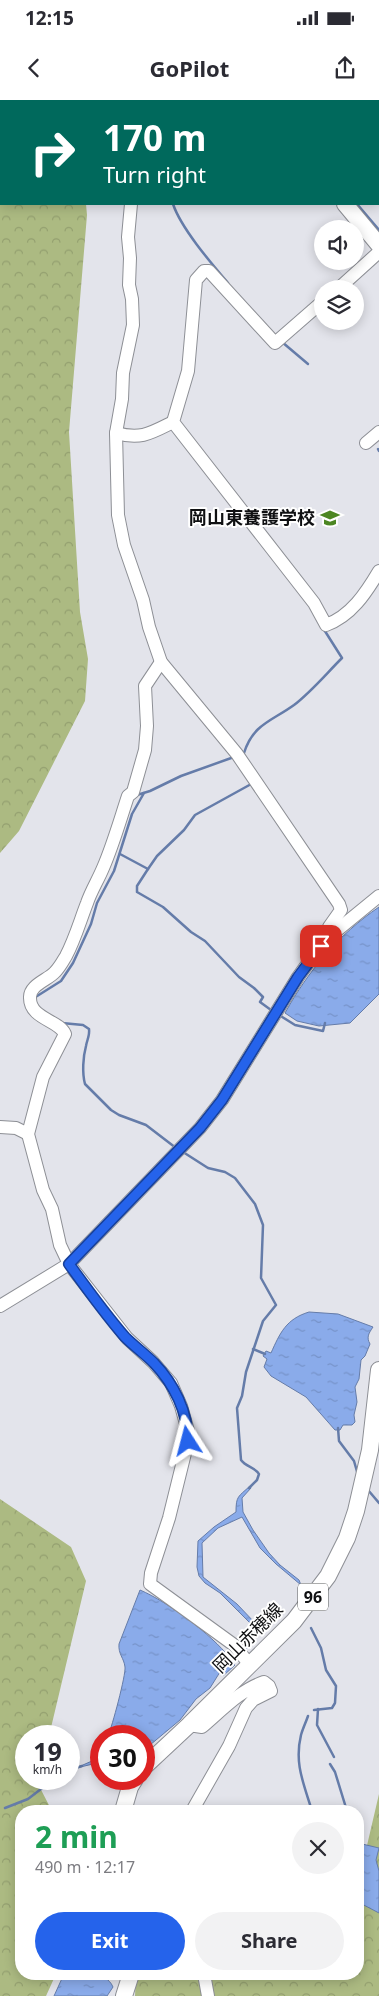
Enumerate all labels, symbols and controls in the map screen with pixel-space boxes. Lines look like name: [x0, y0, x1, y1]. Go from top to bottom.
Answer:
text: 12:15: [25, 5, 74, 31]
text: GoPilot: [150, 53, 229, 83]
icon: back: [20, 54, 48, 82]
icon: share: [331, 54, 359, 82]
text: 170 m: [103, 114, 206, 161]
icon: right: [20, 120, 85, 185]
text: Turn right: [103, 159, 206, 189]
map controls: [314, 220, 364, 330]
button: sound: [314, 220, 364, 270]
button: layers: [314, 280, 364, 330]
place label: 岡山東養護学校: [189, 505, 315, 529]
school or university icon: 岡山東養護学校: [319, 507, 341, 529]
pin: [300, 925, 342, 967]
icon: arrive: [307, 932, 335, 960]
position arrow: [161, 1414, 213, 1466]
road number: 96: [298, 1584, 328, 1610]
street label: 岡山赤穂線: [207, 1597, 288, 1678]
speed limit sign: 30: [90, 1725, 155, 1790]
text: 19: [33, 1734, 62, 1768]
text: km/h: [33, 1761, 62, 1778]
text: 2 min: [35, 1816, 118, 1857]
button: close: [292, 1822, 344, 1874]
text: 490 m · 12:17: [35, 1856, 135, 1878]
button: Exit: [35, 1912, 185, 1970]
button: Share: [195, 1912, 344, 1970]

